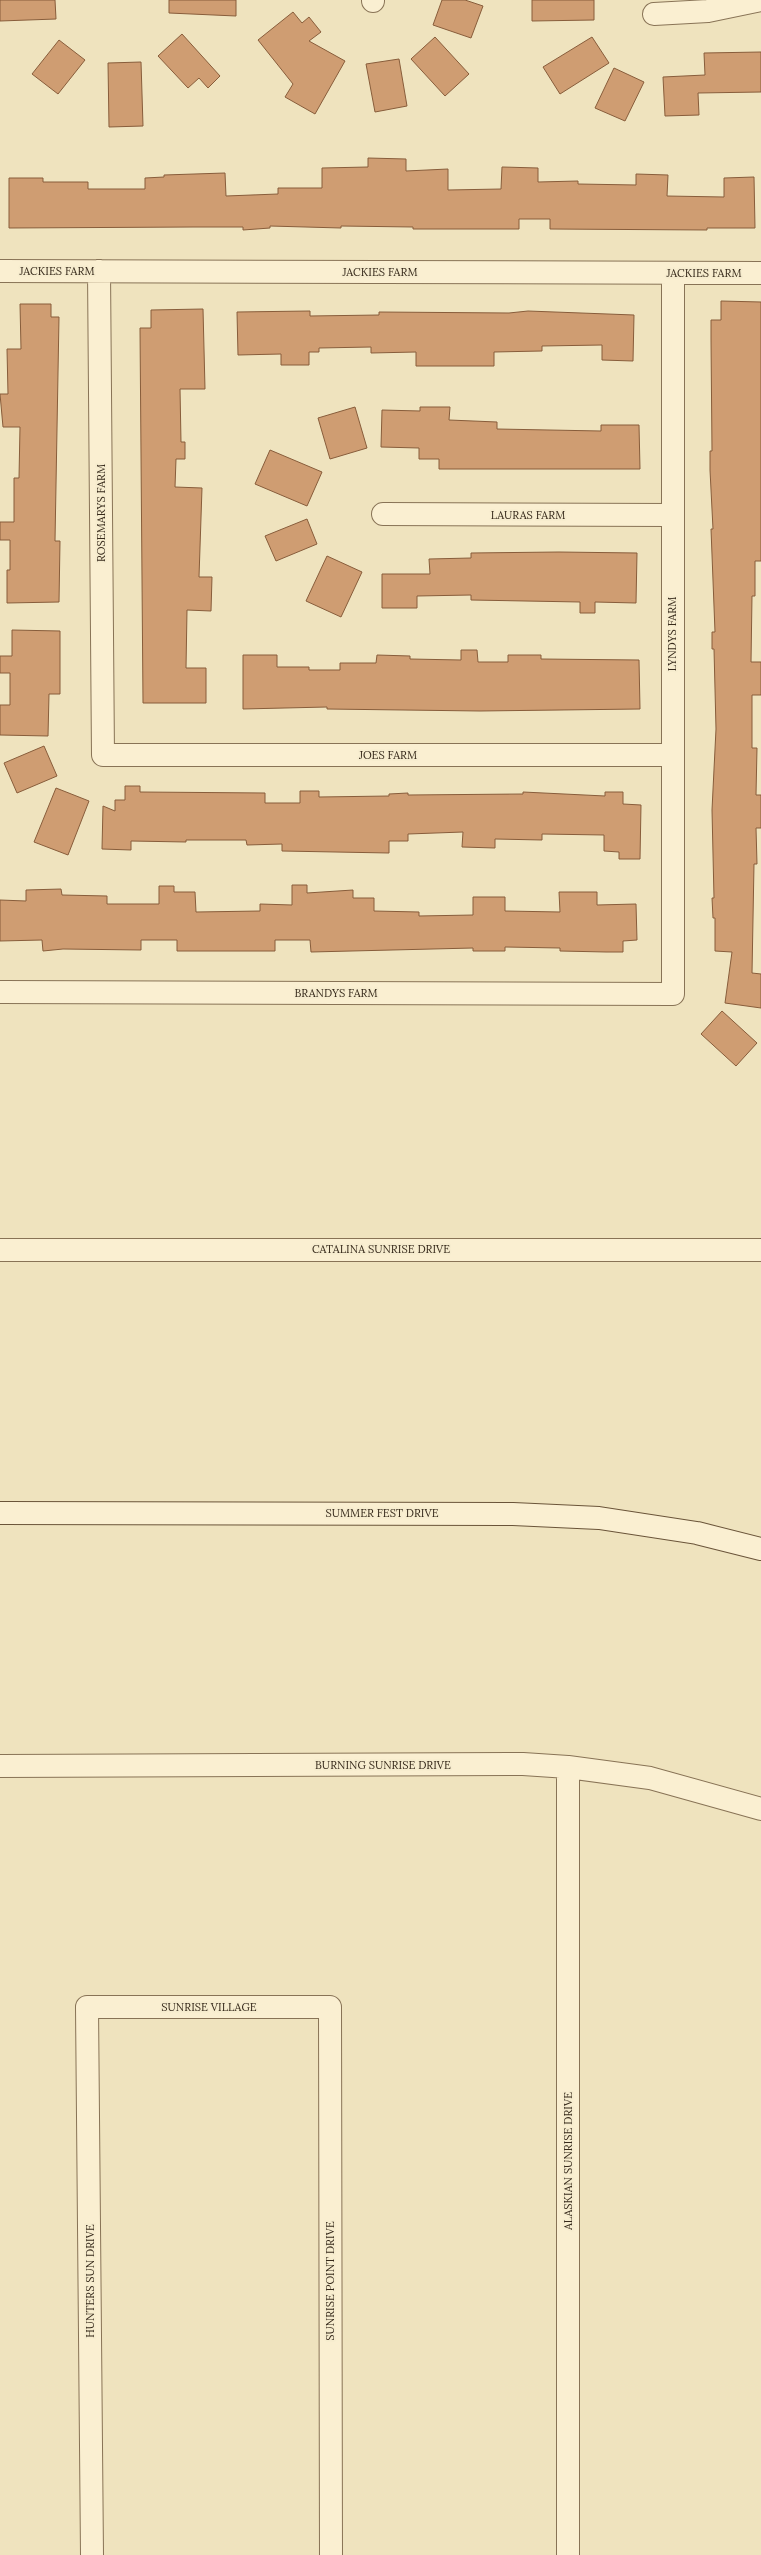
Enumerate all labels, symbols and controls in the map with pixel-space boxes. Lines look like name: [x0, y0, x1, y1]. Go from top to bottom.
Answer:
street label: JACKIES FARM: [19, 264, 94, 278]
street label: JACKIES FARM: [342, 265, 417, 279]
street label: JACKIES FARM: [666, 266, 741, 280]
street label: ROSEMARYS FARM: [94, 464, 108, 562]
street label: LAURAS FARM: [491, 508, 565, 522]
street label: LYNDYS FARM: [665, 597, 679, 671]
street label: JOES FARM: [358, 748, 417, 762]
street label: BRANDYS FARM: [294, 986, 378, 1000]
street label: CATALINA SUNRISE DRIVE: [312, 1242, 450, 1256]
street label: SUMMER FEST DRIVE: [325, 1506, 439, 1520]
street label: BURNING SUNRISE DRIVE: [315, 1758, 451, 1772]
street label: SUNRISE VILLAGE: [161, 2000, 257, 2014]
street label: ALASKIAN SUNRISE DRIVE: [561, 2092, 575, 2231]
street label: SUNRISE POINT DRIVE: [323, 2221, 337, 2341]
street label: HUNTERS SUN DRIVE: [83, 2224, 97, 2338]

